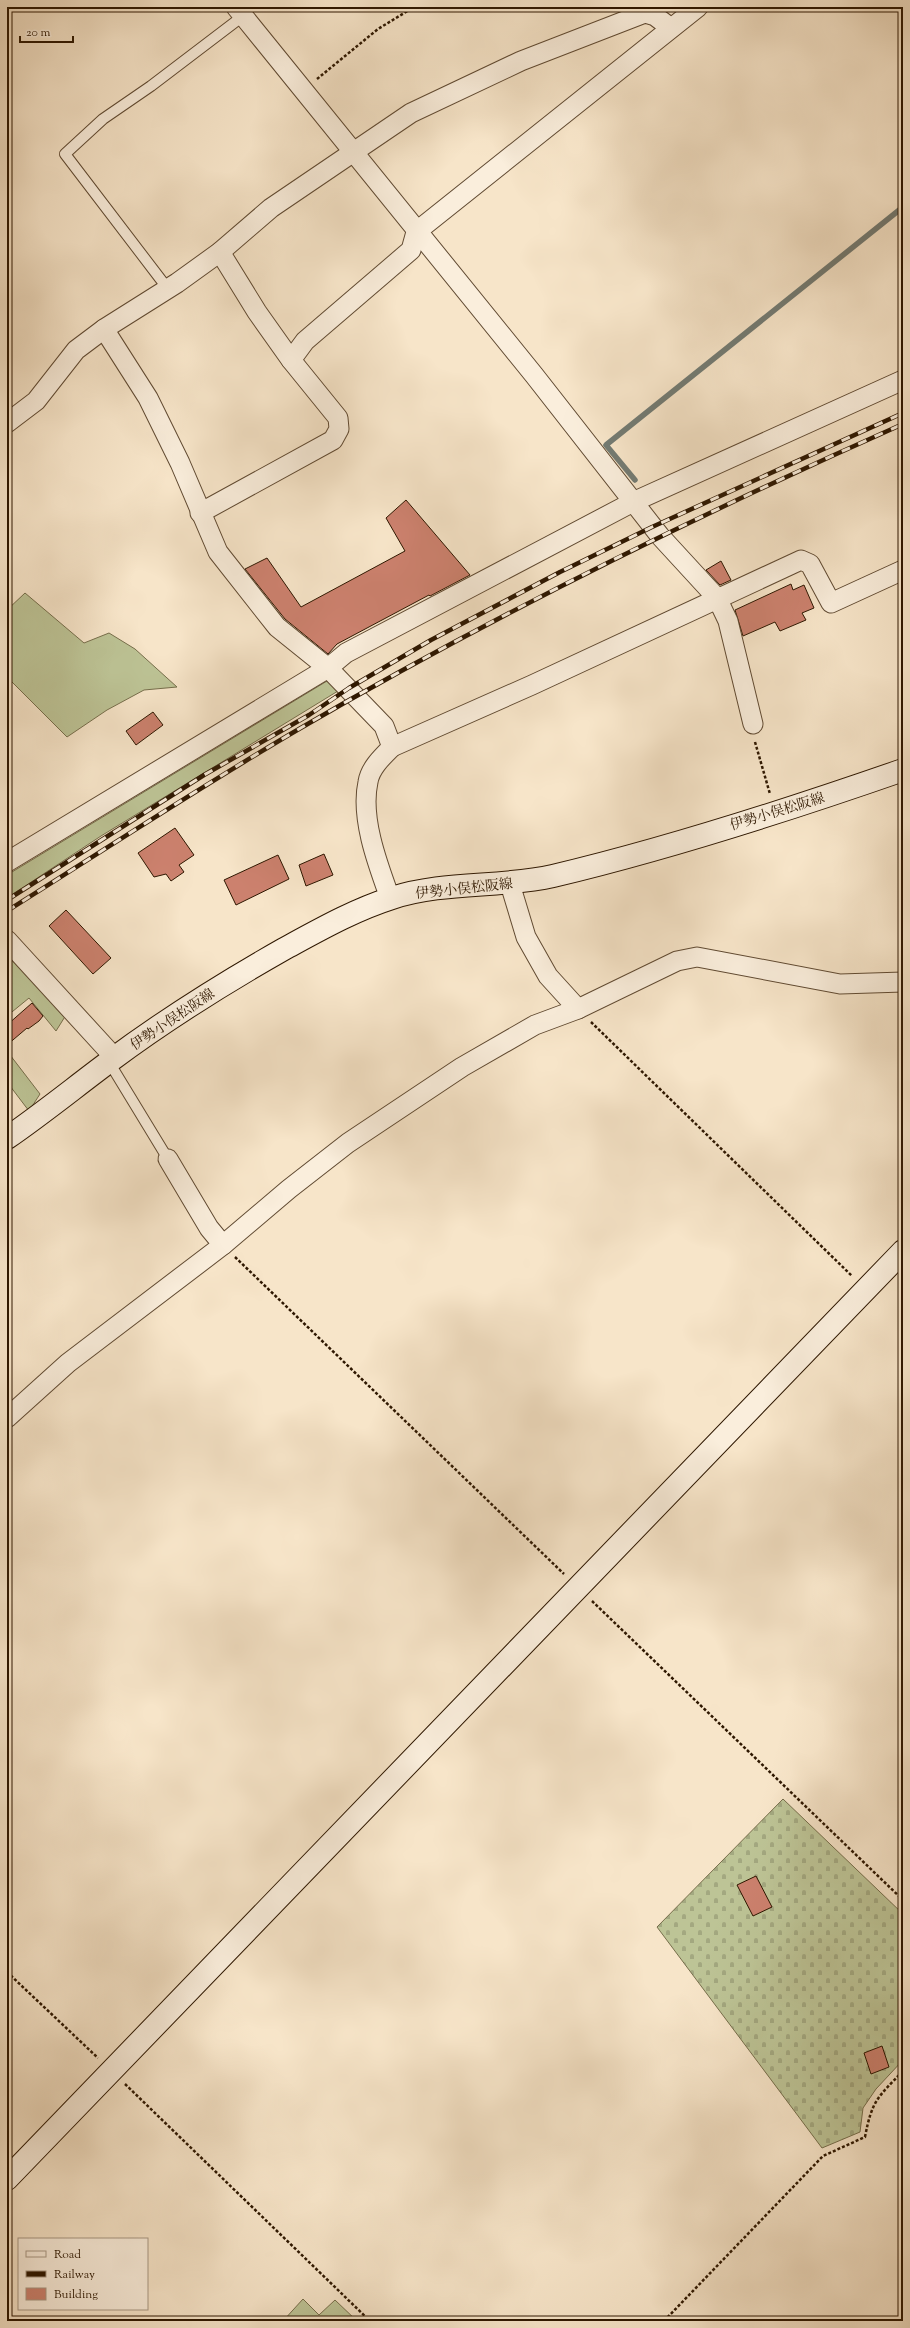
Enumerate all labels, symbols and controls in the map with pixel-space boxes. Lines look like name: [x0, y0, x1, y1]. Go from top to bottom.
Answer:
scale bar: [20, 18, 73, 44]
text: 20 m: [26, 24, 51, 42]
street label: 伊勢小俣松阪線: [728, 789, 827, 837]
street label: 伊勢小俣松阪線: [414, 875, 514, 905]
street label: 伊勢小俣松阪線: [127, 985, 219, 1056]
legend: [18, 2238, 148, 2310]
text: Road: [54, 2246, 81, 2264]
text: Railway: [54, 2266, 95, 2284]
text: Building: [54, 2286, 98, 2304]

